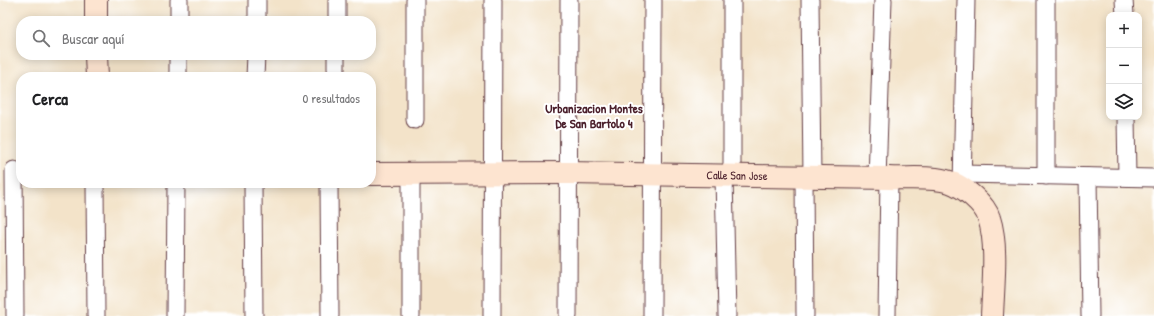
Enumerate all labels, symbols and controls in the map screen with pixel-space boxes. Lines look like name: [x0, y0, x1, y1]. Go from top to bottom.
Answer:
map controls: [1106, 12, 1142, 120]
button: +: [1106, 12, 1142, 48]
search box: [16, 16, 376, 60]
icon: search: [30, 27, 52, 49]
text: Buscar aquí: [62, 28, 125, 49]
button: −: [1106, 48, 1142, 84]
button: layers: [1106, 84, 1142, 120]
text: Cerca: [32, 87, 68, 110]
text: 0 resultados: [302, 89, 360, 107]
district label: Urbanizacion Montes De San Bartolo 4: [545, 99, 643, 132]
street label: Calle San Jose: [706, 166, 768, 184]

